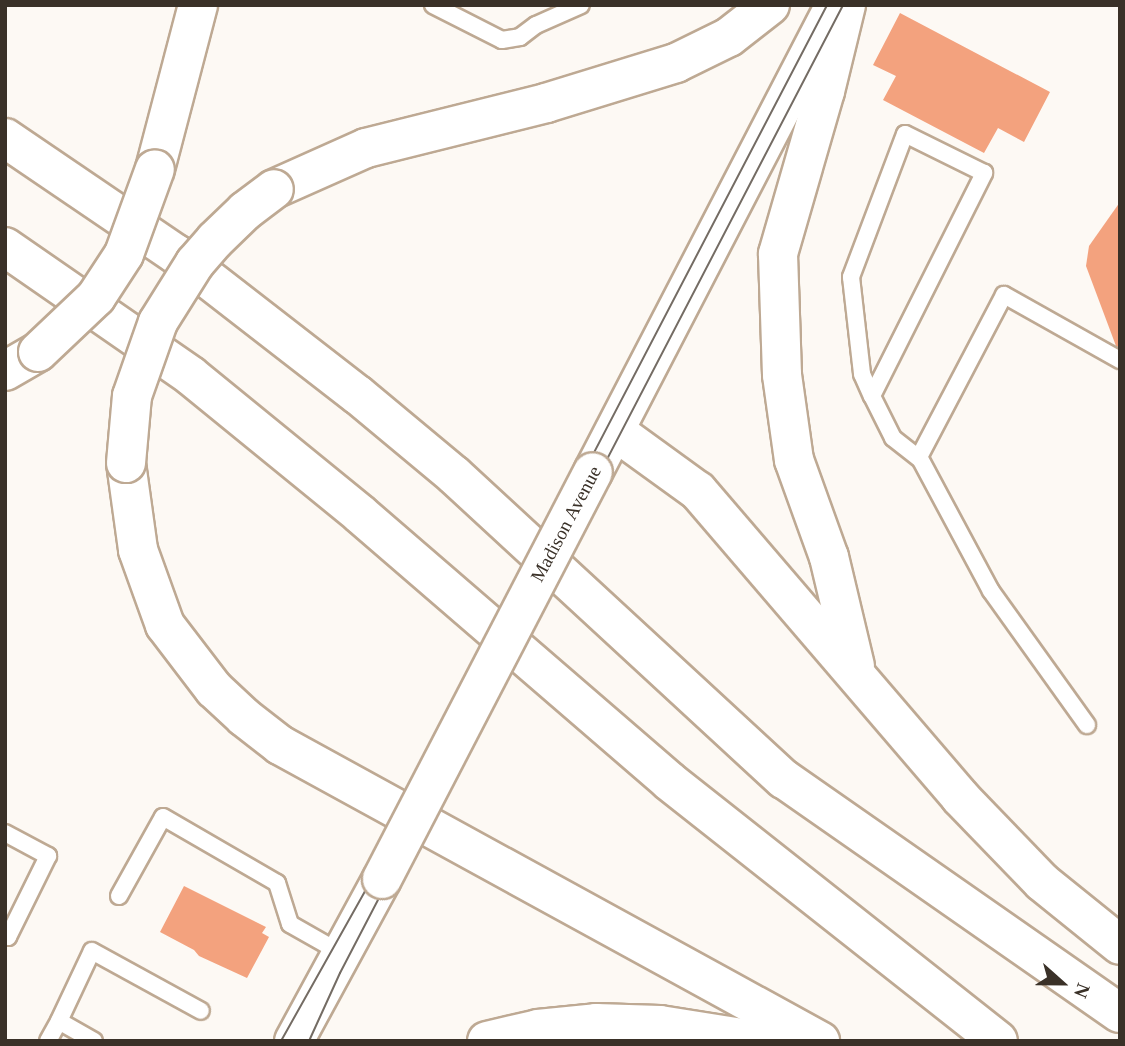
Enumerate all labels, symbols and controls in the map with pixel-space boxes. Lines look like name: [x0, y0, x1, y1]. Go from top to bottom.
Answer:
street label: Madison Avenue: [526, 462, 606, 586]
north arrow: [1027, 948, 1097, 1018]
text: N: [1070, 981, 1094, 1001]

